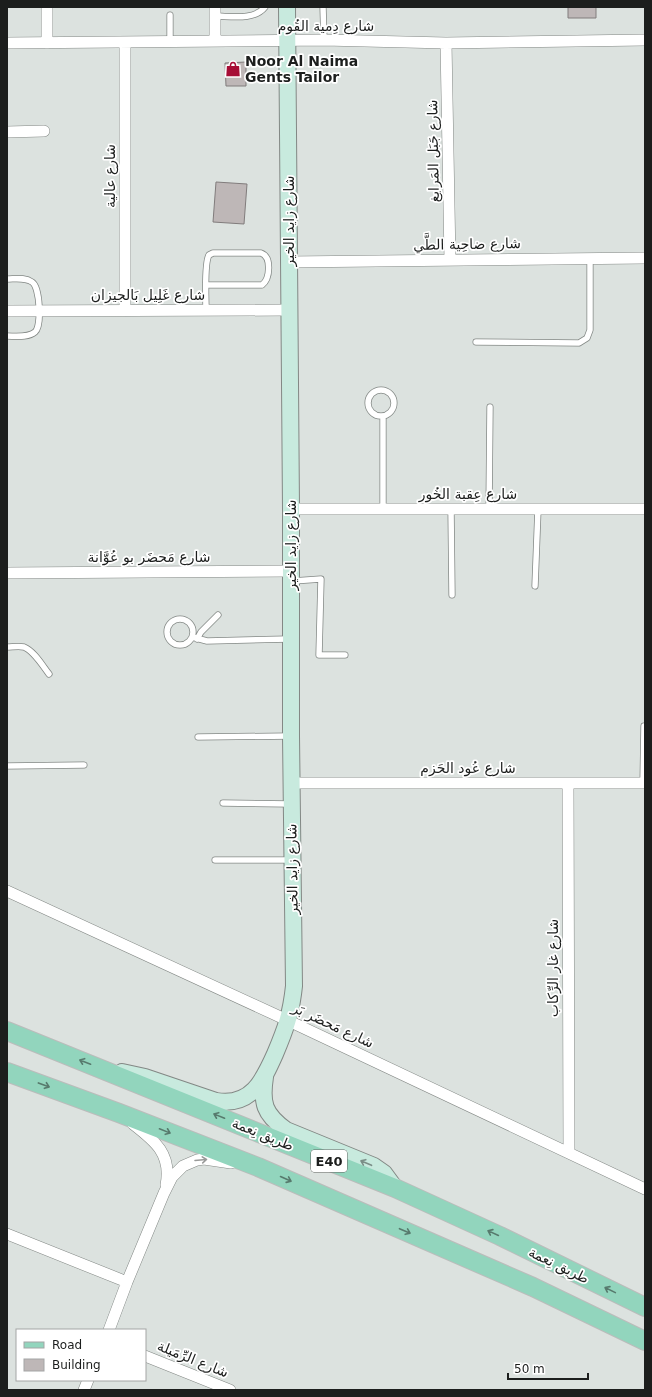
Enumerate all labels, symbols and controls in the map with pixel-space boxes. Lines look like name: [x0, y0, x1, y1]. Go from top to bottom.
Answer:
street label: شارع دِمية القُوم: [278, 18, 374, 35]
place label: Noor Al Naima Gents Tailor: [245, 53, 358, 85]
shop icon: Noor Al Naima Gents Tailor: [224, 60, 242, 78]
street label: شارع جَبَل المَرايغ: [424, 99, 443, 202]
street label: شارع عالية: [102, 144, 119, 208]
street label: شارع زايد الخير: [281, 175, 298, 268]
street label: شارع ضاحِية الطَّي: [413, 231, 521, 254]
street label: شارع غَلِيل بَالجيزان: [91, 287, 205, 304]
street label: شارع عِقبة الخُور: [418, 486, 517, 503]
street label: شارع زايد الخير: [283, 499, 300, 592]
street label: شارع مَحضَر بو عُوَّانة: [88, 549, 210, 566]
street label: شارع عُود الحَزم: [420, 760, 516, 777]
street label: شارع زايد الخير: [283, 823, 302, 916]
street label: شارع غار الرِّكاب: [545, 919, 562, 1017]
street label: شارع مَحضَر بَر: [288, 999, 376, 1052]
one-way arrow: [80, 1058, 92, 1066]
one-way arrow: [37, 1082, 50, 1089]
one-way arrow: [213, 1112, 225, 1119]
street label: طريق نِعمة: [229, 1114, 296, 1155]
one-way arrow: [159, 1127, 171, 1135]
road number: E40: [311, 1150, 347, 1172]
one-way arrow: [194, 1157, 207, 1164]
one-way arrow: [360, 1159, 372, 1166]
one-way arrow: [279, 1176, 291, 1184]
one-way arrow: [399, 1228, 411, 1235]
one-way arrow: [487, 1229, 499, 1236]
street label: طريق نِعمة: [526, 1244, 592, 1287]
one-way arrow: [604, 1285, 616, 1293]
legend: [16, 1329, 146, 1381]
street label: شارع الرِّمَيلة: [155, 1337, 231, 1381]
text: Road: [52, 1338, 82, 1352]
scale bar: [508, 1355, 588, 1381]
text: Building: [52, 1358, 101, 1372]
text: 50 m: [514, 1362, 545, 1376]

